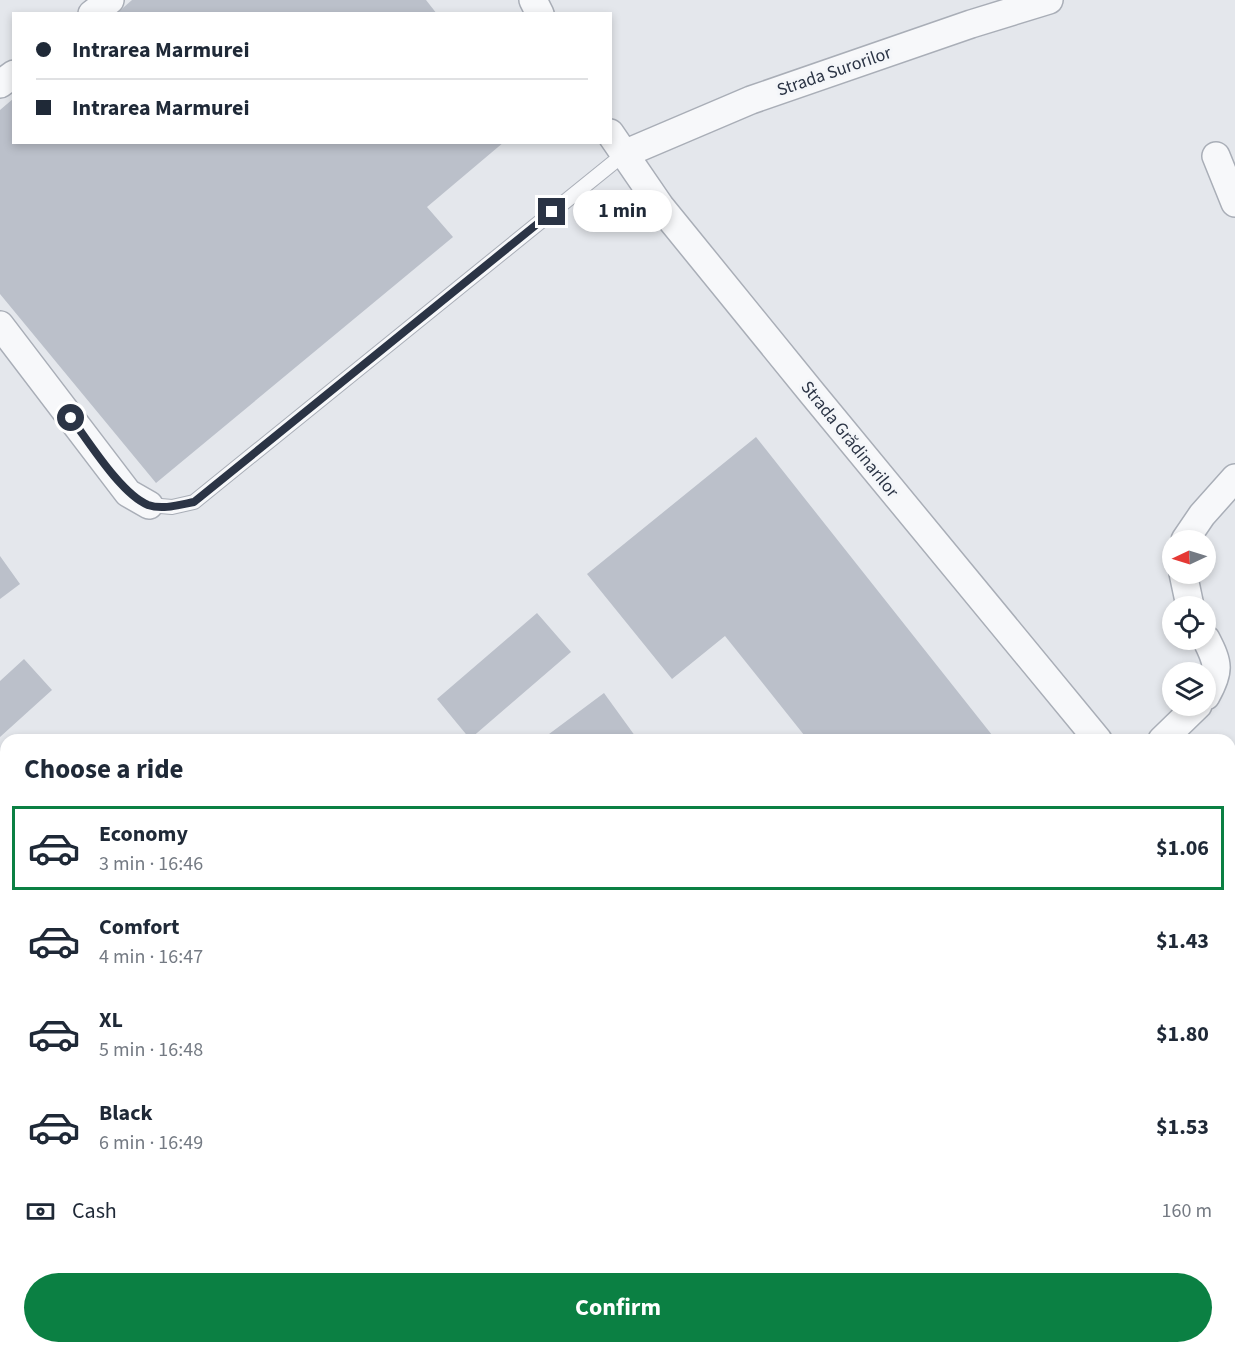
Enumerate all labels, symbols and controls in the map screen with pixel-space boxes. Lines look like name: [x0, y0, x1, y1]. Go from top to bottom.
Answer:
text: Intrarea Marmurei: [72, 34, 250, 66]
street label: Strada Surorilor: [774, 40, 895, 103]
text: Intrarea Marmurei: [72, 92, 250, 124]
callout: 1 min: [573, 191, 672, 233]
text: 1 min: [598, 197, 647, 225]
route end: [538, 198, 565, 225]
street label: Strada Grădinarilor: [795, 376, 905, 503]
route start: [57, 404, 84, 431]
north arrow: [1162, 530, 1216, 584]
map controls: [1162, 530, 1216, 716]
button: locate: [1162, 596, 1216, 650]
button: layers: [1162, 662, 1216, 716]
text: Choose a ride: [24, 750, 184, 789]
text: Economy: [99, 818, 188, 850]
icon: car: [27, 821, 81, 875]
text: $1.06: [1156, 832, 1209, 864]
text: 3 min · 16:46: [99, 850, 203, 878]
text: Comfort: [99, 911, 180, 943]
icon: car: [27, 914, 81, 968]
text: $1.43: [1156, 925, 1209, 957]
text: 4 min · 16:47: [99, 943, 203, 971]
text: XL: [99, 1004, 123, 1036]
icon: car: [27, 1007, 81, 1061]
text: $1.80: [1156, 1018, 1209, 1050]
text: 5 min · 16:48: [99, 1036, 203, 1064]
text: Black: [99, 1097, 153, 1129]
icon: car: [27, 1100, 81, 1154]
text: $1.53: [1156, 1111, 1209, 1143]
text: 6 min · 16:49: [99, 1129, 203, 1157]
icon: cash: [24, 1195, 57, 1228]
text: Cash: [72, 1195, 117, 1227]
text: 160 m: [1162, 1197, 1212, 1225]
button: Confirm: [24, 1273, 1212, 1342]

